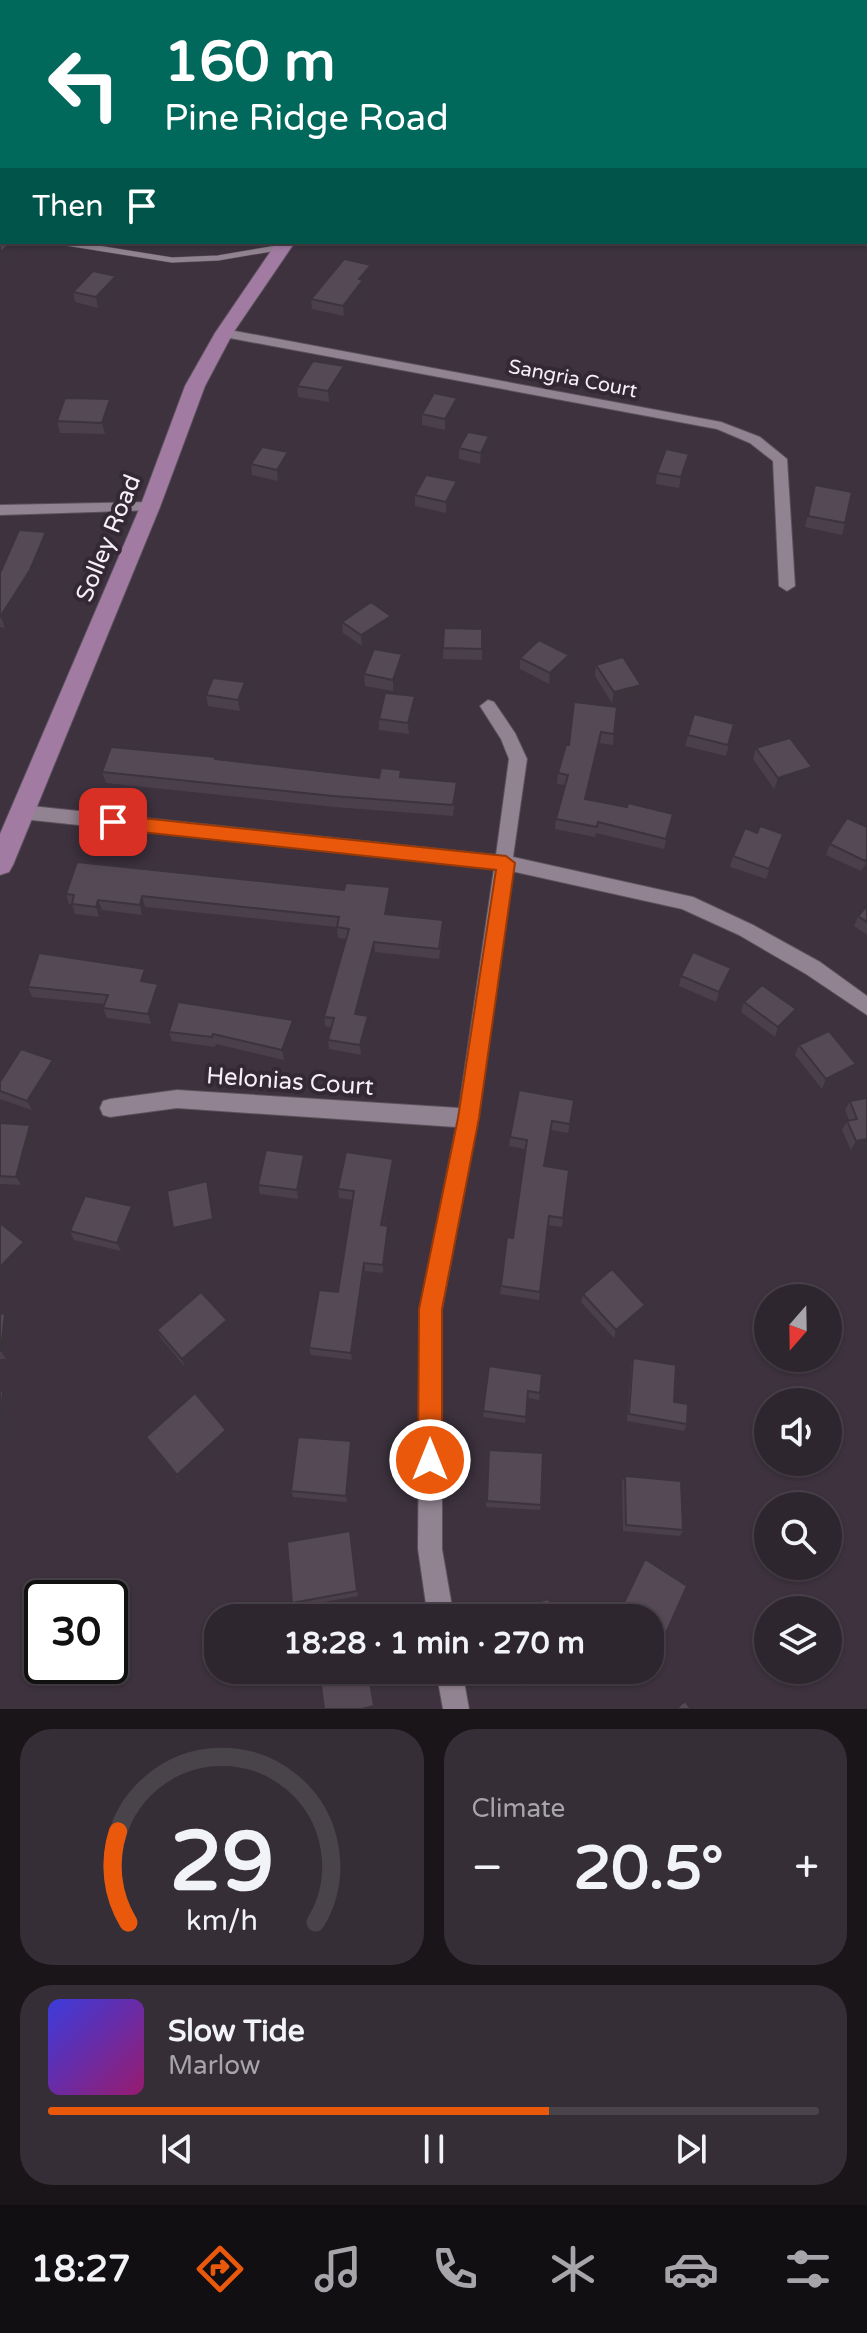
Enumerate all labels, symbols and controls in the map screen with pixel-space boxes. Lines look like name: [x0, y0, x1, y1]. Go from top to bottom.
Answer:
text: 160 m: [164, 29, 335, 96]
icon: left: [32, 32, 136, 136]
text: Pine Ridge Road: [164, 97, 449, 140]
icon: arrive: [120, 184, 164, 228]
text: Then: [32, 188, 104, 225]
street label: Sangria Court: [506, 355, 640, 403]
street label: Solley Road: [70, 471, 147, 606]
pin: [79, 788, 147, 856]
icon: arrive: [91, 800, 135, 844]
street label: Helonias Court: [205, 1061, 375, 1102]
north arrow: [754, 1284, 842, 1372]
map controls: [754, 1284, 842, 1684]
button: sound: [754, 1388, 842, 1476]
position arrow: [388, 1418, 472, 1502]
button: search: [754, 1492, 842, 1580]
speed limit sign: 30: [24, 1580, 128, 1684]
button: layers: [754, 1596, 842, 1684]
text: 18:28 · 1 min · 270 m: [283, 1625, 585, 1662]
text: Climate: [472, 1793, 565, 1824]
text: 29: [170, 1813, 274, 1913]
text: 20.5°: [573, 1833, 724, 1905]
text: −: [472, 1842, 503, 1895]
text: +: [794, 1842, 819, 1895]
text: km/h: [186, 1904, 258, 1938]
text: Slow Tide: [168, 2013, 305, 2050]
text: Marlow: [168, 2050, 260, 2081]
icon: previous: [155, 2127, 199, 2171]
icon: pause: [412, 2127, 456, 2171]
icon: next: [669, 2127, 713, 2171]
icon: directions: [192, 2241, 248, 2297]
icon: music: [310, 2241, 366, 2297]
icon: phone: [427, 2241, 483, 2297]
icon: climate: [545, 2241, 601, 2297]
icon: car: [663, 2241, 719, 2297]
icon: filters: [780, 2241, 836, 2297]
text: 18:27: [31, 2248, 131, 2291]

